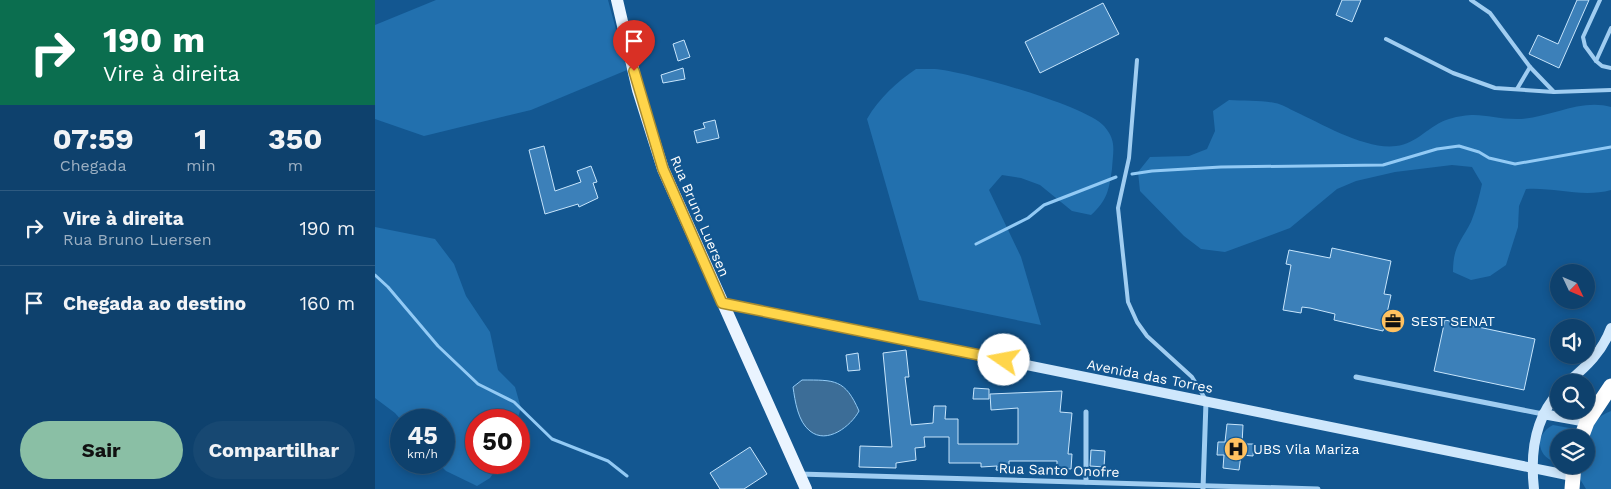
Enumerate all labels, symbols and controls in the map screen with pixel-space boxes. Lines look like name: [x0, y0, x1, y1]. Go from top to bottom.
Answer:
text: 190 m: [103, 19, 205, 61]
icon: right: [20, 20, 85, 85]
pin: [613, 20, 655, 71]
icon: arrive: [620, 27, 648, 55]
text: Vire à direita: [103, 61, 240, 86]
text: 07:59: [52, 121, 134, 156]
text: 1: [194, 121, 207, 156]
text: 350: [268, 121, 323, 156]
street label: Rua Bruno Luersen: [667, 153, 733, 279]
text: Chegada: [60, 156, 126, 175]
text: min: [186, 156, 216, 175]
text: m: [288, 156, 303, 175]
text: Vire à direita: [63, 207, 184, 230]
icon: right: [20, 214, 48, 242]
text: 190 m: [299, 217, 355, 240]
text: Rua Bruno Luersen: [63, 230, 212, 249]
north arrow: [1550, 264, 1595, 309]
map controls: [1550, 264, 1595, 474]
icon: arrive: [20, 289, 48, 317]
text: Chegada ao destino: [63, 292, 246, 315]
text: 160 m: [300, 292, 355, 315]
office icon: SEST SENAT: [1380, 308, 1406, 334]
place label: SEST SENAT: [1411, 313, 1495, 329]
button: sound: [1550, 319, 1595, 364]
position arrow: [977, 333, 1029, 385]
street label: Avenida das Torres: [1086, 356, 1214, 396]
button: search: [1550, 374, 1595, 419]
speed limit sign: 50: [465, 409, 530, 474]
button: Sair: [20, 421, 183, 479]
button: Compartilhar: [193, 421, 355, 479]
text: 45: [407, 421, 438, 450]
button: layers: [1550, 429, 1595, 474]
hospital icon: UBS Vila Mariza: [1223, 436, 1249, 462]
place label: UBS Vila Mariza: [1253, 441, 1359, 457]
text: km/h: [407, 447, 438, 461]
street label: Rua Santo Onofre: [998, 460, 1120, 480]

